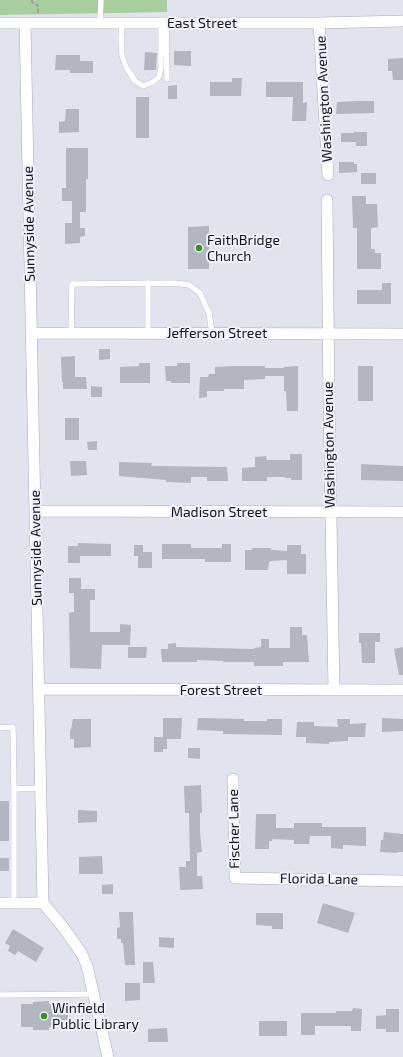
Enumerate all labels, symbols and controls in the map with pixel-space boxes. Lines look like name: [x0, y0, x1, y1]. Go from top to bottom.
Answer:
street label: East Street: [167, 15, 237, 31]
street label: Washington Avenue: [312, 35, 336, 163]
street label: Sunnyside Avenue: [20, 166, 38, 282]
place label: FaithBridge Church: [207, 232, 280, 264]
marker: FaithBridge Church: [194, 243, 204, 253]
street label: Jefferson Street: [167, 325, 267, 341]
street label: Washington Avenue: [319, 381, 339, 509]
street label: Sunnyside Avenue: [27, 490, 45, 606]
street label: Madison Street: [171, 504, 267, 520]
street label: Forest Street: [180, 682, 262, 698]
street label: Fischer Lane: [225, 789, 243, 869]
street label: Florida Lane: [280, 870, 358, 888]
place label: Winfield Public Library: [52, 1000, 139, 1032]
marker: Winfield Public Library: [39, 1011, 49, 1021]

